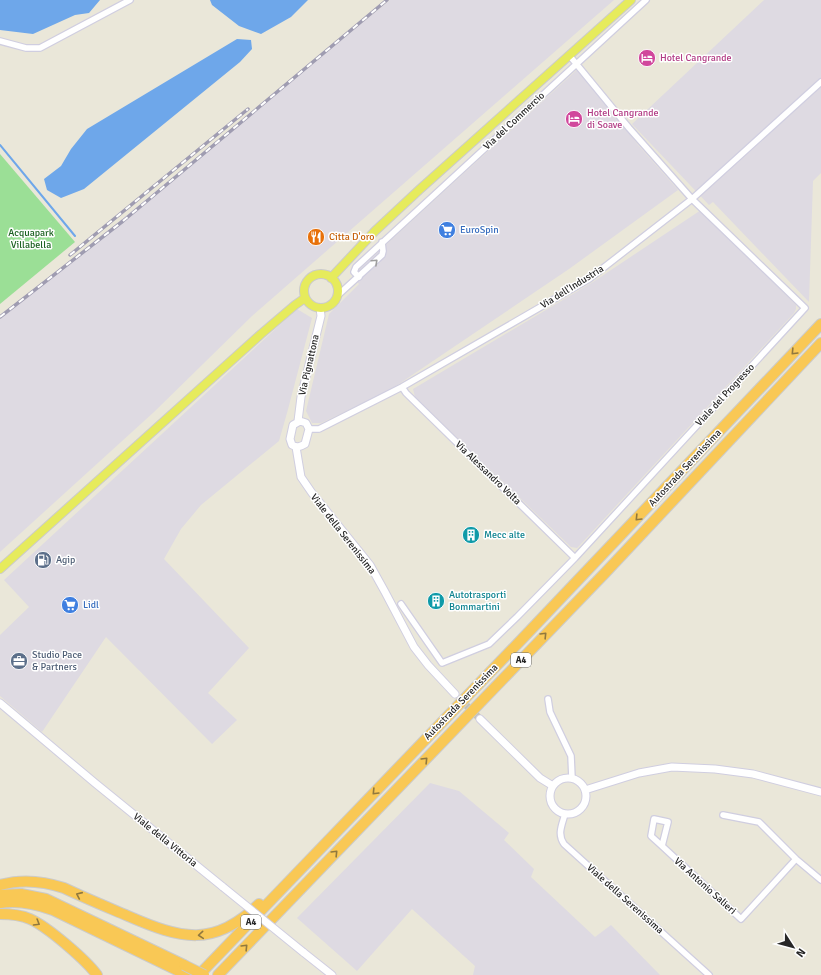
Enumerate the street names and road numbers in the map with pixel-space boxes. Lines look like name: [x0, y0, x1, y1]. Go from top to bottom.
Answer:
street label: Via del Commercio: [481, 90, 547, 152]
street label: Via dell'Industria: [538, 263, 606, 311]
street label: Via Pignattona: [296, 333, 322, 397]
street label: Viale del Progresso: [693, 361, 757, 429]
street label: Autostrada Serenissima: [646, 427, 724, 509]
street label: Via Alessandro Volta: [453, 439, 523, 507]
street label: Viale della Serenissima: [308, 491, 378, 577]
road number: A4: [511, 653, 531, 667]
street label: Autostrada Serenissima: [422, 662, 500, 742]
street label: Viale della Vittoria: [130, 810, 200, 870]
street label: Via Antonio Salieri: [672, 855, 738, 917]
street label: Viale della Serenissima: [584, 862, 666, 936]
road number: A4: [241, 915, 261, 929]

